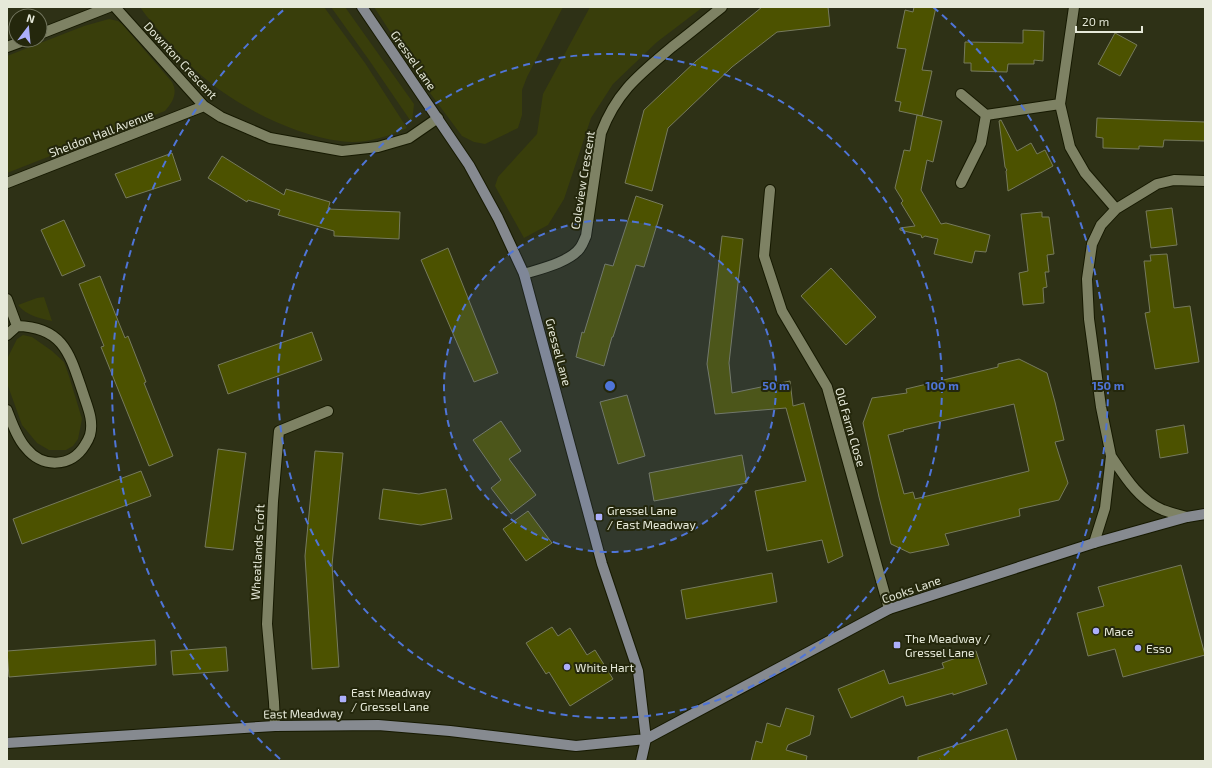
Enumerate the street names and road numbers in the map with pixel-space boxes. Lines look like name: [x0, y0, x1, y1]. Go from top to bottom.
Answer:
street label: Downton Crescent: [142, 18, 221, 102]
street label: Gressel Lane: [388, 28, 440, 92]
street label: Sheldon Hall Avenue: [47, 107, 155, 159]
street label: Coleview Crescent: [567, 129, 597, 230]
street label: Gressel Lane: [543, 317, 575, 387]
street label: Old Farm Close: [833, 386, 869, 468]
street label: Wheatlands Croft: [247, 503, 267, 600]
street label: Cooks Lane: [880, 572, 942, 606]
street label: East Meadway: [263, 705, 344, 721]

